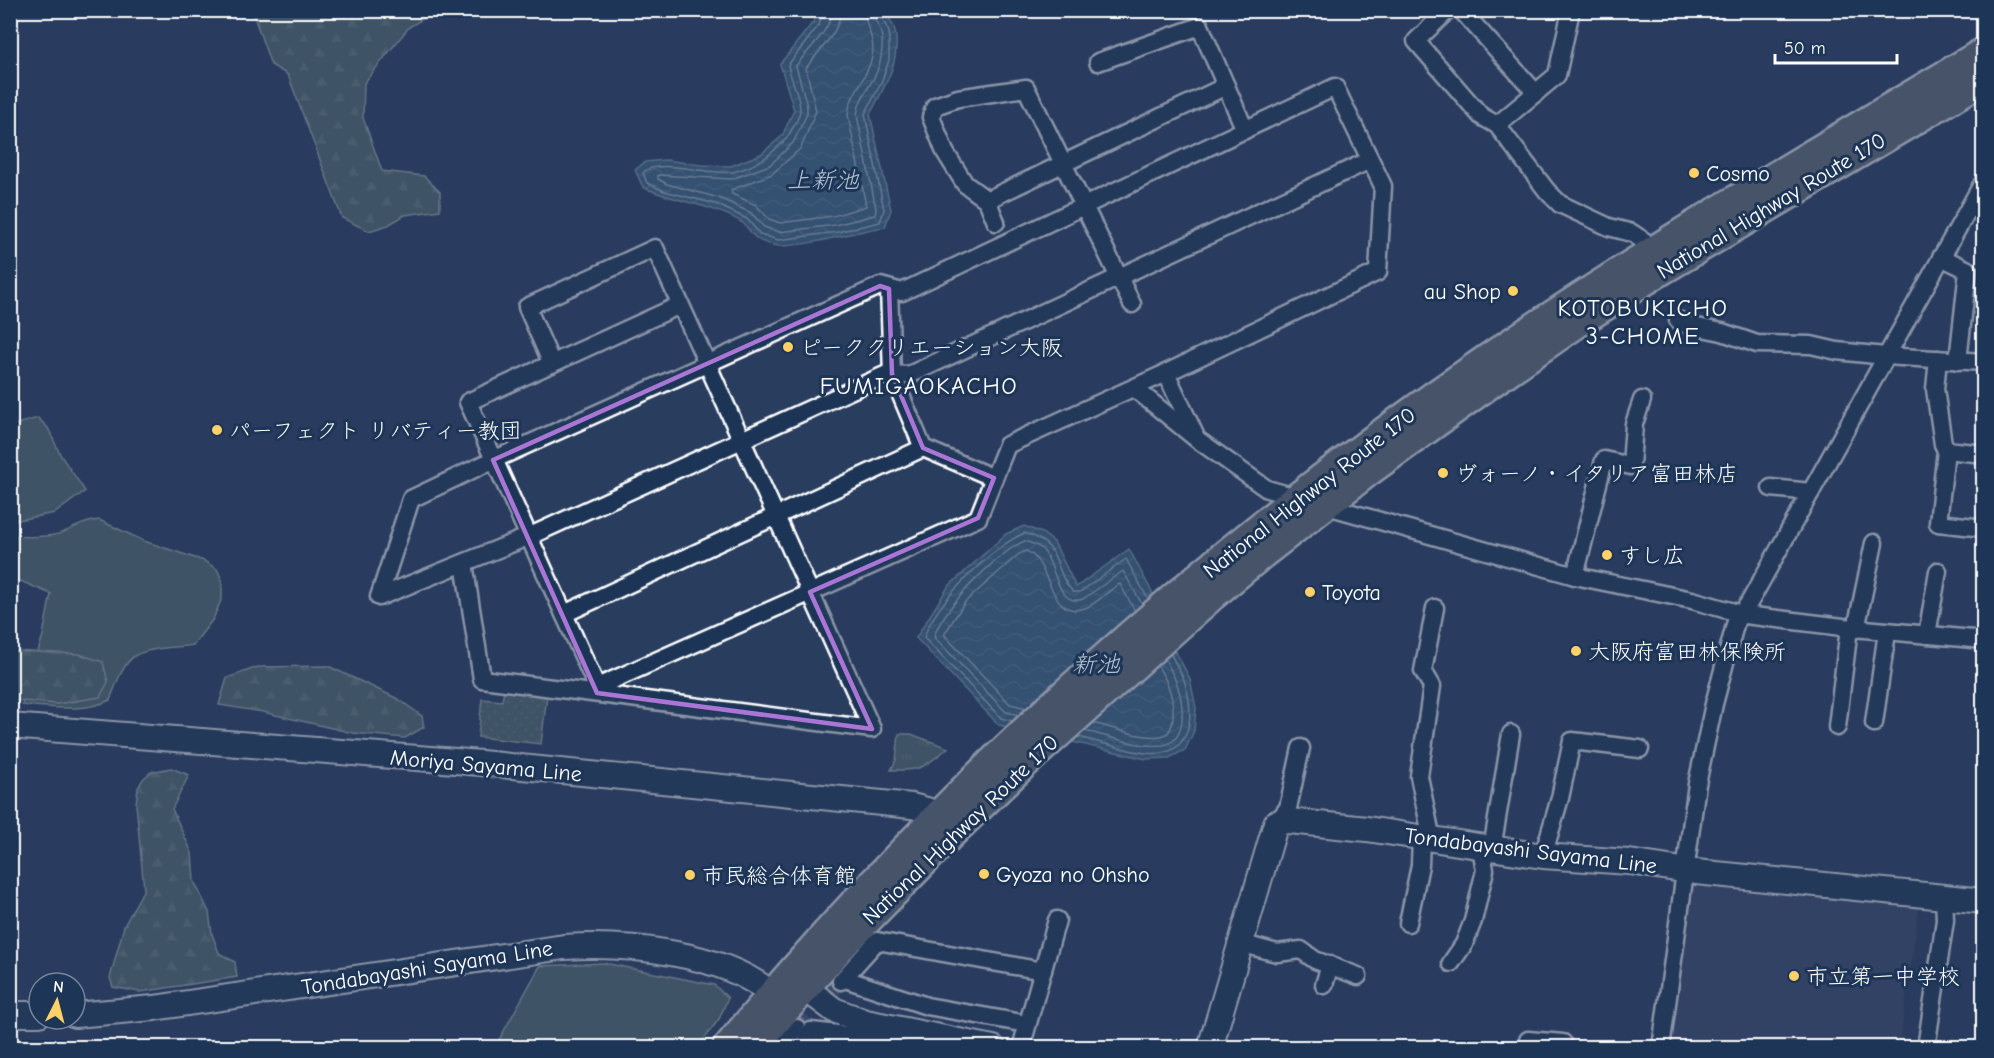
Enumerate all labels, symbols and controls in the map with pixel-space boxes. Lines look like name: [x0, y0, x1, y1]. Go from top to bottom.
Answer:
scale bar: [1775, 27, 1896, 65]
text: 50 m: [1784, 38, 1826, 59]
street label: National Highway Route 170: [1652, 127, 1891, 285]
place label: Cosmo: [1706, 161, 1770, 187]
water label: 上新池: [787, 166, 860, 194]
marker: Cosmo: [1687, 166, 1701, 180]
place label: au Shop: [1424, 279, 1501, 305]
marker: au Shop: [1506, 284, 1520, 298]
district label: KOTOBUKICHO 3-CHOME: [1558, 294, 1729, 350]
place label: ピーククリエーション大阪: [800, 335, 1062, 361]
marker: ピーククリエーション大阪: [781, 340, 795, 354]
district label: FUMIGAOKACHO: [820, 372, 1018, 400]
street label: National Highway Route 170: [1198, 402, 1421, 584]
place label: パーフェクト リバティー教団: [229, 418, 521, 444]
marker: パーフェクト リバティー教団: [210, 423, 224, 437]
place label: ヴォーノ・イタリア富田林店: [1455, 461, 1738, 487]
marker: ヴォーノ・イタリア富田林店: [1436, 466, 1450, 480]
place label: すし広: [1619, 543, 1685, 569]
marker: すし広: [1600, 548, 1614, 562]
place label: Toyota: [1322, 580, 1381, 606]
marker: Toyota: [1303, 585, 1317, 599]
place label: 大阪府富田林保険所: [1588, 639, 1786, 665]
marker: 大阪府富田林保険所: [1569, 644, 1583, 658]
water label: 新池: [1072, 650, 1121, 678]
street label: National Highway Route 170: [857, 729, 1064, 930]
street label: Moriya Sayama Line: [389, 745, 583, 787]
street label: Tondabayashi Sayama Line: [1403, 823, 1658, 879]
place label: Gyoza no Ohsho: [996, 862, 1150, 888]
place label: 市民総合体育館: [702, 863, 856, 889]
marker: Gyoza no Ohsho: [977, 867, 991, 881]
marker: 市民総合体育館: [683, 868, 697, 882]
street label: Tondabayashi Sayama Line: [300, 935, 555, 1001]
place label: 市立第一中学校: [1806, 964, 1960, 990]
marker: 市立第一中学校: [1787, 969, 1801, 983]
north arrow: [27, 971, 87, 1031]
text: N: [52, 978, 65, 997]

